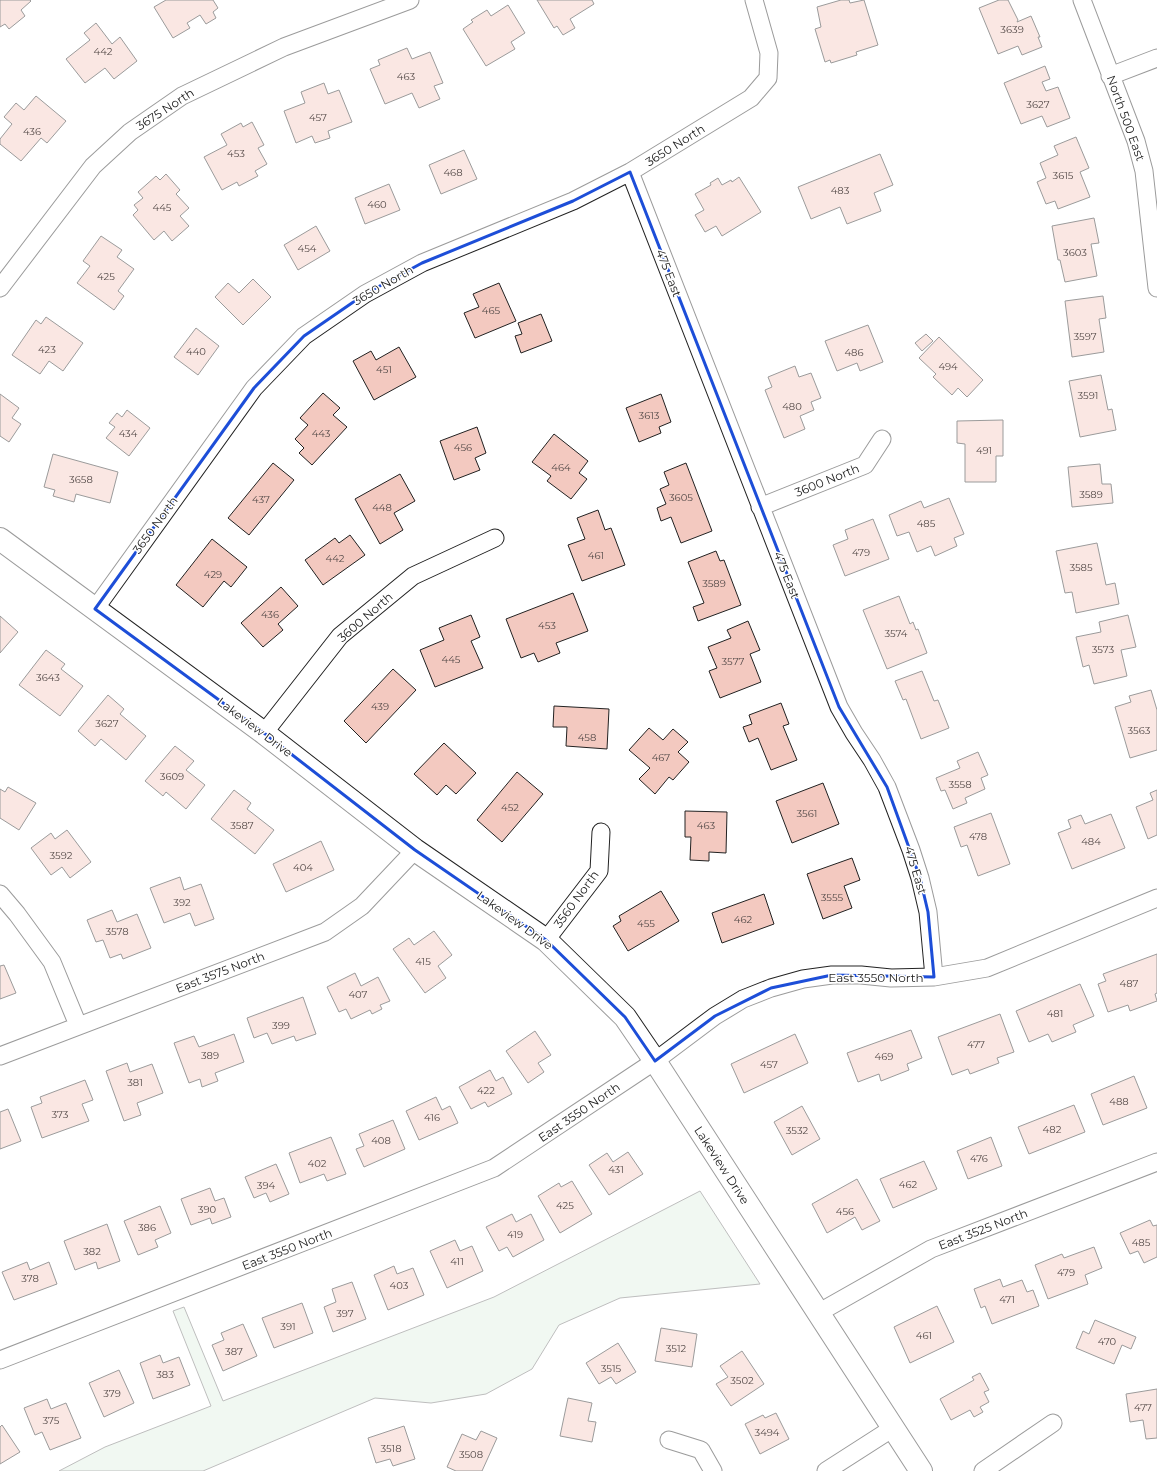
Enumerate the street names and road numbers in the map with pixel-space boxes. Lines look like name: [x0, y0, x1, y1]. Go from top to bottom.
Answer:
street label: North 500 East: [1104, 73, 1148, 163]
street label: 3675 North: [133, 85, 197, 133]
street label: 3650 North: [643, 121, 707, 169]
street label: 475 East: [653, 247, 685, 299]
street label: 3650 North: [350, 262, 416, 308]
street label: 3600 North: [792, 460, 862, 500]
street label: 3650 North: [129, 493, 181, 557]
street label: 475 East: [771, 549, 803, 601]
street label: 3600 North: [334, 589, 396, 645]
street label: Lakeview Drive: [214, 694, 296, 760]
street label: 475 East: [902, 844, 930, 896]
street label: 3560 North: [550, 867, 602, 931]
street label: Lakeview Drive: [474, 887, 556, 953]
street label: East 3575 North: [173, 948, 267, 996]
street label: East 3550 North: [828, 970, 924, 985]
street label: East 3550 North: [535, 1079, 623, 1145]
street label: Lakeview Drive: [691, 1123, 753, 1207]
street label: East 3525 North: [936, 1205, 1030, 1253]
street label: East 3550 North: [240, 1225, 334, 1273]

